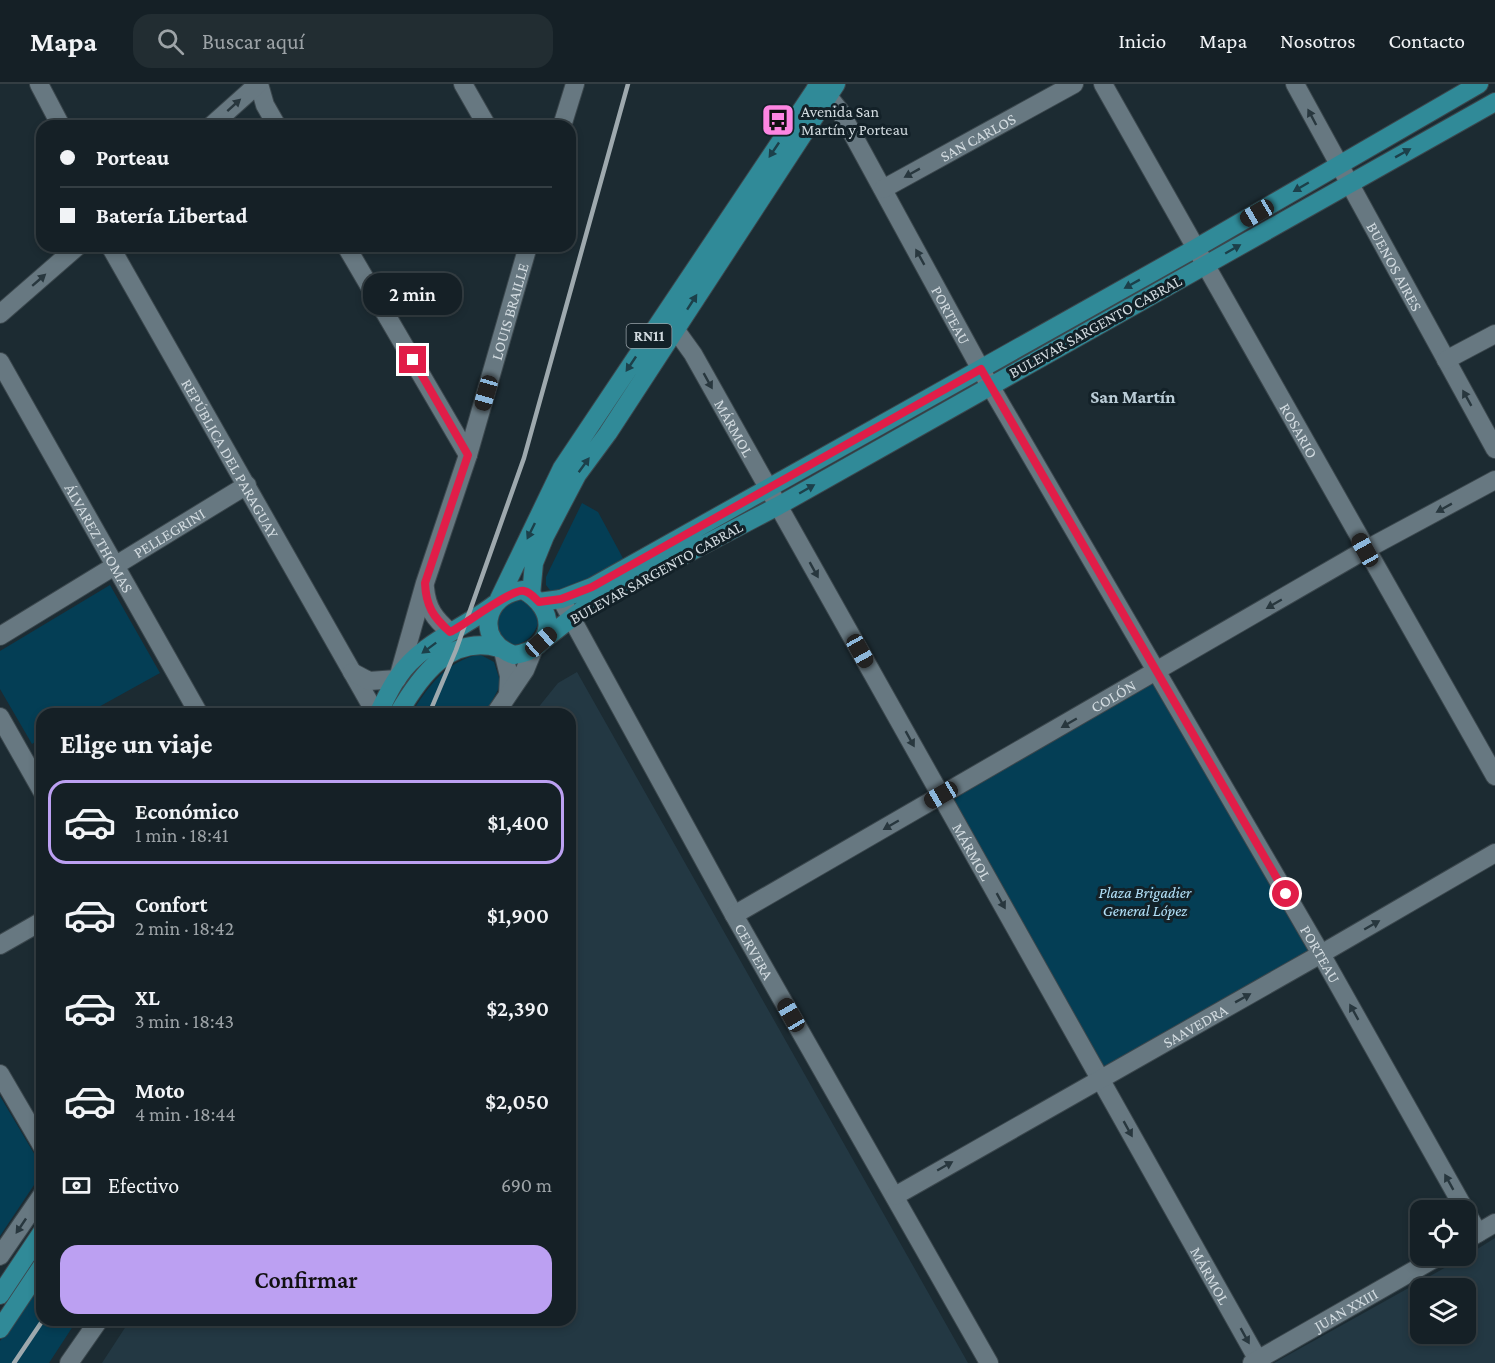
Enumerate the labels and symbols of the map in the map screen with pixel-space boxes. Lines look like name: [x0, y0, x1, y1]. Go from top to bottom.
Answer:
one-way arrow: [226, 99, 241, 112]
bus stop icon: Avenida San Martín y Porteau: [760, 102, 796, 138]
place label: Avenida San Martín y Porteau: [801, 103, 909, 139]
one-way arrow: [1307, 108, 1317, 125]
street label: SAN CARLOS: [937, 110, 1019, 165]
one-way arrow: [769, 142, 780, 158]
one-way arrow: [1395, 148, 1412, 158]
one-way arrow: [903, 168, 920, 178]
one-way arrow: [1293, 182, 1310, 192]
car: [1237, 196, 1277, 230]
street label: BUENOS AIRES: [1363, 219, 1426, 314]
one-way arrow: [1225, 243, 1241, 254]
one-way arrow: [915, 248, 925, 265]
street label: LOUIS BRAILLE: [488, 261, 532, 362]
street label: BULEVAR SARGENTO CABRAL: [1006, 272, 1184, 381]
callout: 2 min: [364, 273, 462, 315]
one-way arrow: [31, 274, 46, 287]
one-way arrow: [1123, 279, 1140, 289]
street label: PORTEAU: [928, 283, 974, 347]
one-way arrow: [686, 295, 698, 311]
road number: RN11: [626, 324, 672, 348]
route end: [399, 346, 426, 373]
one-way arrow: [625, 356, 636, 372]
car: [472, 373, 500, 413]
one-way arrow: [703, 373, 714, 389]
street label: REPÚBLICA DEL PARAGUAY: [178, 376, 282, 541]
district label: San Martín: [1090, 387, 1176, 407]
one-way arrow: [1462, 389, 1472, 406]
street label: MÁRMOL: [711, 396, 757, 460]
street label: ROSARIO: [1276, 400, 1321, 461]
one-way arrow: [578, 457, 590, 472]
street label: ÁLVAREZ THOMAS: [61, 481, 137, 596]
one-way arrow: [799, 485, 816, 495]
one-way arrow: [1435, 503, 1452, 513]
street label: PELLEGRINI: [130, 505, 208, 561]
street label: BULEVAR SARGENTO CABRAL: [567, 518, 745, 627]
one-way arrow: [527, 523, 536, 540]
car: [1348, 530, 1382, 570]
one-way arrow: [809, 561, 819, 578]
one-way arrow: [1266, 598, 1282, 609]
car: [522, 623, 560, 661]
car: [843, 631, 877, 671]
one-way arrow: [422, 642, 438, 654]
street label: COLÓN: [1088, 676, 1139, 716]
one-way arrow: [1060, 718, 1077, 728]
one-way arrow: [905, 731, 915, 748]
car: [921, 778, 961, 812]
one-way arrow: [882, 819, 899, 829]
street label: MÁRMOL: [949, 820, 995, 884]
route start: [1272, 880, 1299, 907]
park label: Plaza Brigadier General López: [1099, 884, 1192, 920]
one-way arrow: [996, 893, 1006, 910]
one-way arrow: [1364, 919, 1380, 930]
street label: CERVERA: [731, 920, 777, 983]
street label: PORTEAU: [1297, 922, 1344, 986]
one-way arrow: [1234, 993, 1251, 1003]
car: [774, 995, 808, 1035]
street label: SAAVEDRA: [1160, 1001, 1231, 1051]
one-way arrow: [1349, 1003, 1359, 1020]
one-way arrow: [1123, 1121, 1134, 1137]
one-way arrow: [937, 1161, 953, 1172]
one-way arrow: [1444, 1174, 1455, 1190]
one-way arrow: [15, 1217, 27, 1233]
street label: MÁRMOL: [1187, 1244, 1233, 1307]
street label: JUAN XXIII: [1310, 1285, 1381, 1336]
one-way arrow: [1240, 1327, 1250, 1344]

